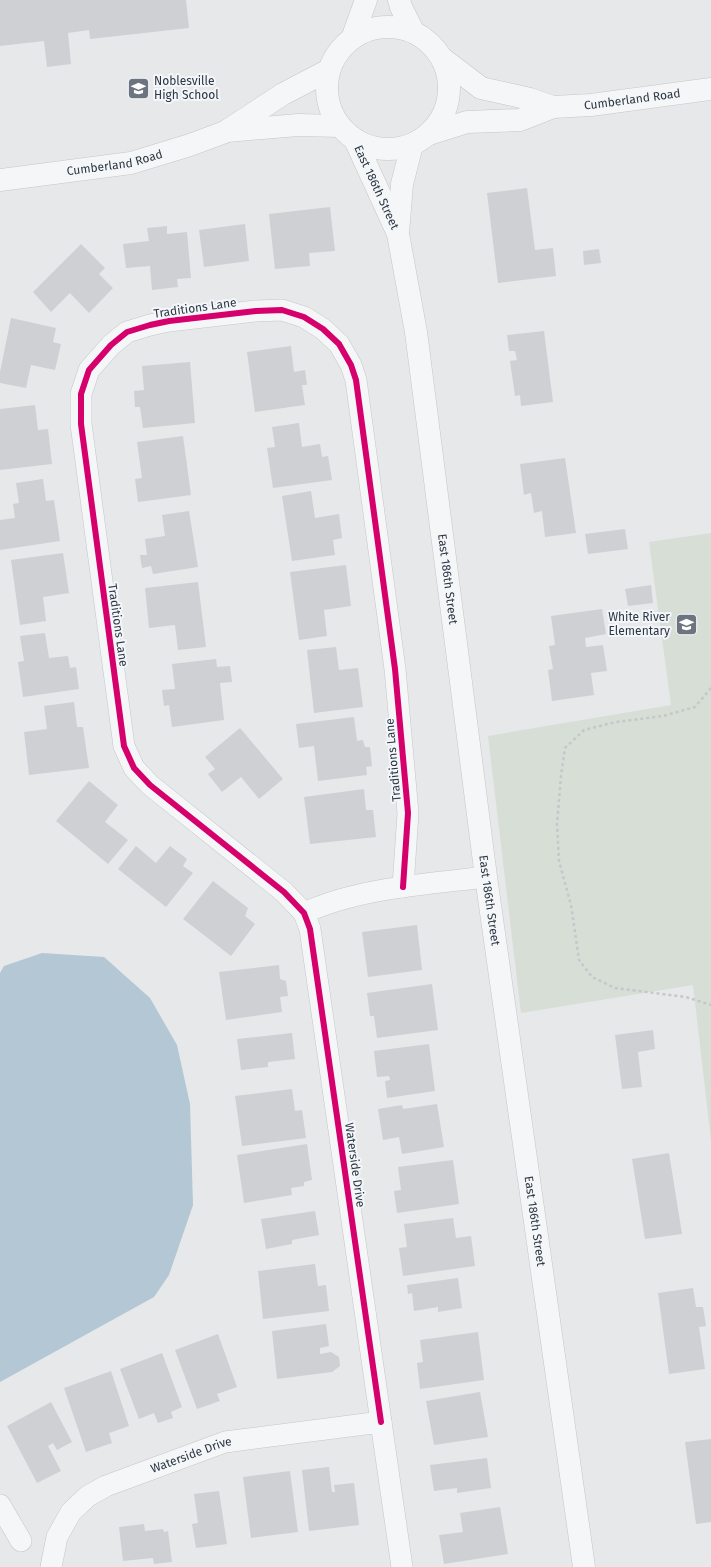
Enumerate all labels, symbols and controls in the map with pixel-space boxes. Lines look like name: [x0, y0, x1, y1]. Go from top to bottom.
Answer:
place label: Noblesville High School: [154, 74, 219, 102]
school or university icon: Noblesville High School: [125, 75, 151, 101]
street label: Cumberland Road: [584, 86, 681, 112]
street label: East 186th Street: [351, 143, 402, 232]
street label: Cumberland Road: [66, 147, 164, 178]
street label: Traditions Lane: [153, 295, 237, 321]
street label: East 186th Street: [435, 533, 461, 626]
street label: Traditions Lane: [105, 583, 131, 667]
place label: White River Elementary: [608, 610, 670, 638]
school or university icon: White River Elementary: [673, 611, 699, 637]
street label: Traditions Lane: [382, 718, 404, 802]
street label: East 186th Street: [476, 854, 503, 947]
street label: Waterside Drive: [342, 1122, 368, 1208]
street label: East 186th Street: [522, 1175, 548, 1268]
street label: Waterside Drive: [149, 1434, 232, 1476]

